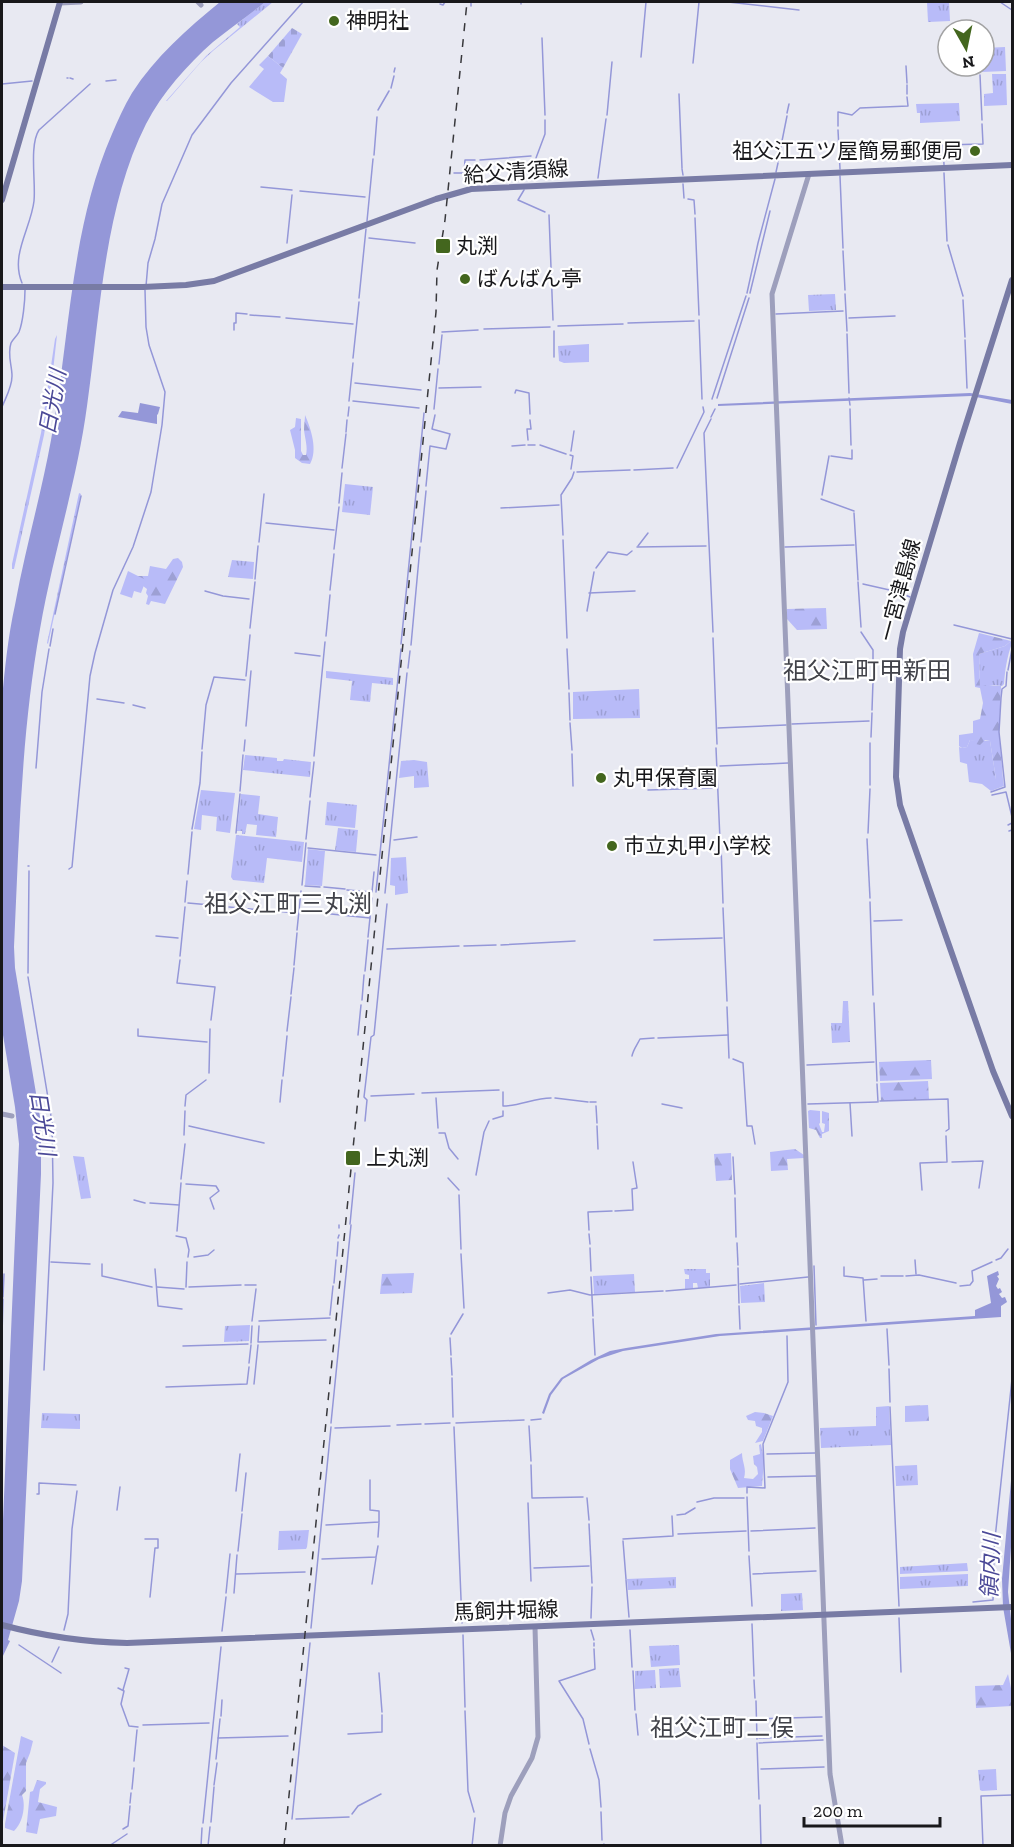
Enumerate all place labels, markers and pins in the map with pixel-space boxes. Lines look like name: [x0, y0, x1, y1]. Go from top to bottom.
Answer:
place label: 神明社: [346, 8, 409, 33]
marker: 神明社: [327, 14, 341, 28]
place label: 祖父江五ツ屋簡易郵便局: [732, 138, 963, 163]
marker: 祖父江五ツ屋簡易郵便局: [968, 144, 982, 158]
place label: 丸渕: [456, 233, 498, 258]
marker: 丸渕: [434, 237, 452, 255]
place label: ばんばん亭: [477, 266, 582, 291]
marker: ばんばん亭: [458, 272, 472, 286]
place label: 丸甲保育園: [613, 765, 718, 790]
marker: 丸甲保育園: [594, 771, 608, 785]
place label: 市立丸甲小学校: [624, 833, 771, 858]
marker: 市立丸甲小学校: [605, 839, 619, 853]
place label: 上丸渕: [366, 1145, 429, 1170]
marker: 上丸渕: [344, 1149, 362, 1167]

